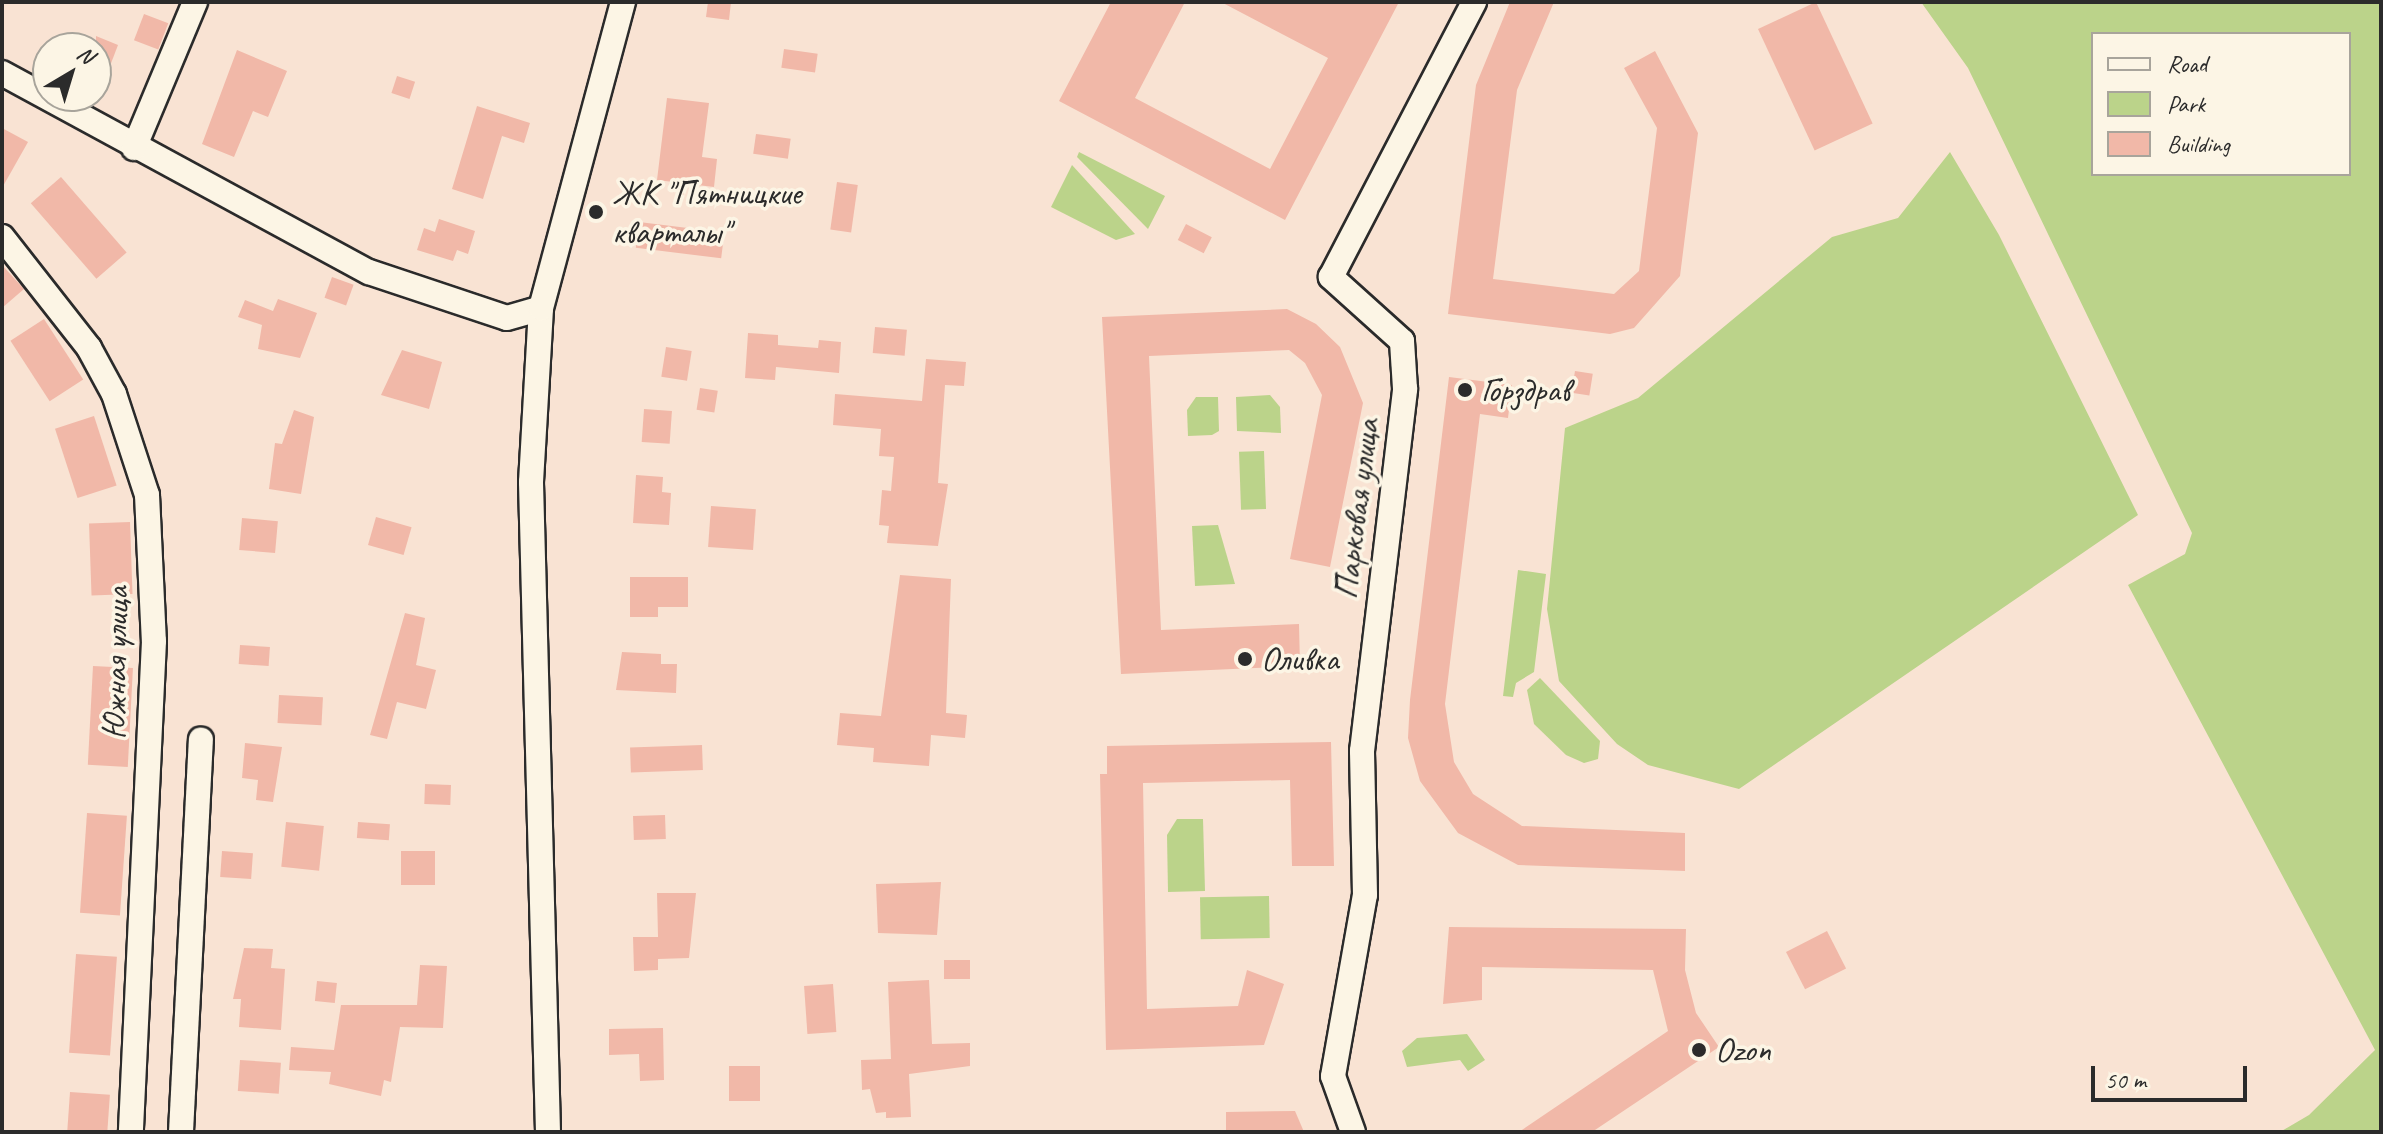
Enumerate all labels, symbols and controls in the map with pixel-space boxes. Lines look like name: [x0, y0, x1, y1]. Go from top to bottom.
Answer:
north arrow: [32, 32, 112, 112]
legend: [2091, 32, 2351, 176]
text: N: [72, 39, 100, 70]
text: Road: [2167, 49, 2207, 79]
text: Park: [2167, 89, 2205, 119]
text: Building: [2167, 129, 2230, 159]
place label: ЖК "Пятницкие кварталы": [612, 172, 801, 252]
marker: ЖК "Пятницкие кварталы": [587, 203, 605, 221]
place label: Горздрав: [1481, 370, 1570, 410]
marker: Горздрав: [1456, 381, 1474, 399]
street label: Парковая улица: [1325, 416, 1387, 602]
street label: Южная улица: [93, 585, 137, 741]
place label: Оливка: [1261, 639, 1338, 679]
marker: Оливка: [1236, 650, 1254, 668]
place label: Ozon: [1715, 1030, 1771, 1070]
marker: Ozon: [1690, 1041, 1708, 1059]
scale bar: [2095, 1050, 2251, 1100]
text: 50 m: [2105, 1065, 2146, 1095]

